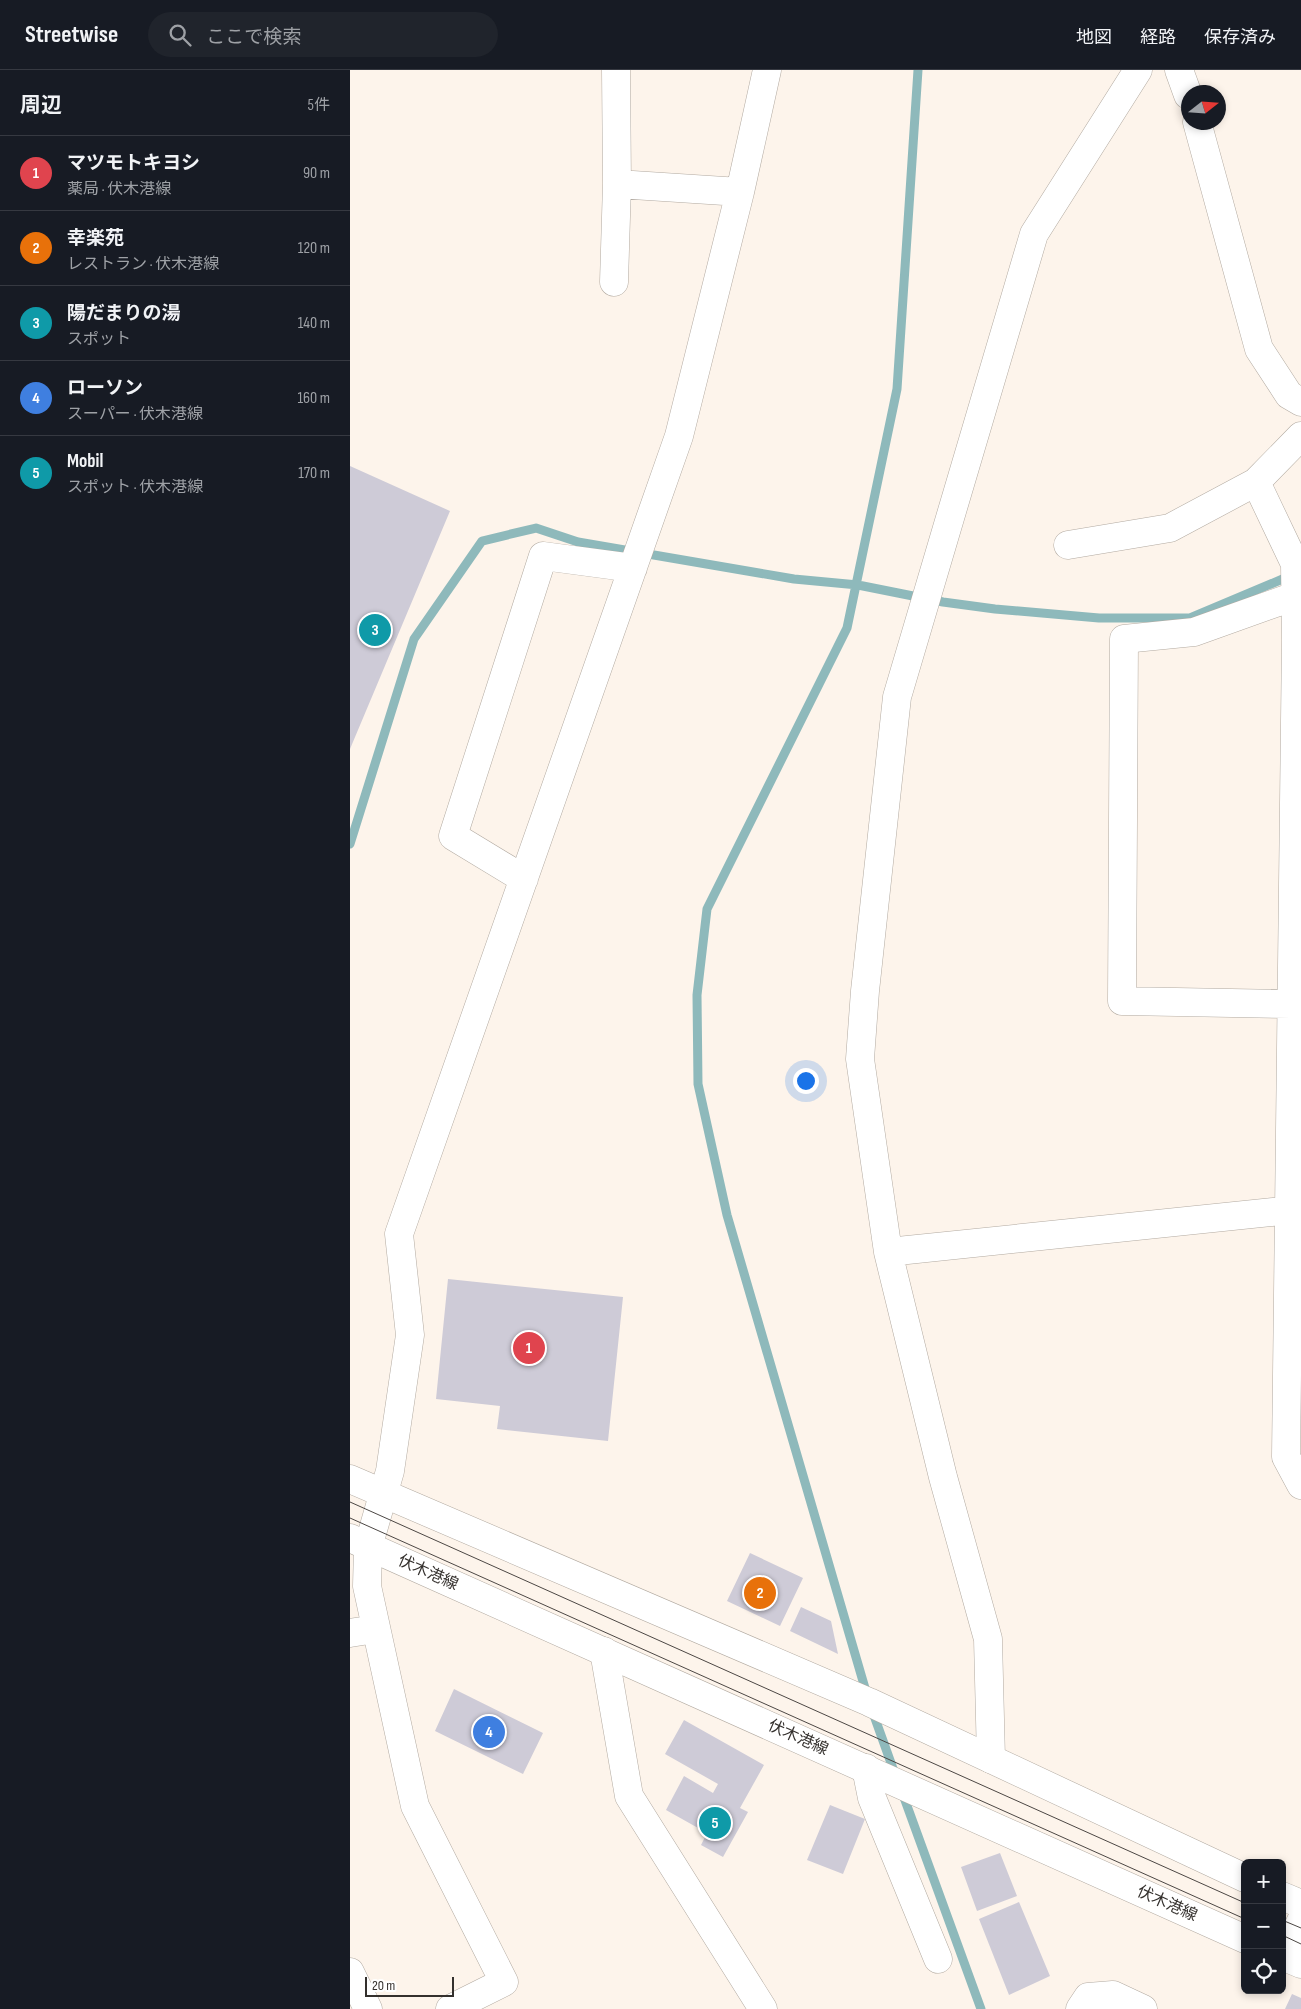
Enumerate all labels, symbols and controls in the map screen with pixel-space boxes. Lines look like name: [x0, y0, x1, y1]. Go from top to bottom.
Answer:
search box: [148, 12, 498, 57]
text: Streetwise: [25, 20, 118, 49]
icon: search: [166, 21, 194, 49]
text: ここで検索: [206, 26, 301, 49]
text: 地図: [1076, 27, 1112, 48]
text: 経路: [1140, 27, 1176, 48]
text: 保存済み: [1204, 27, 1276, 48]
north arrow: [1181, 85, 1226, 130]
text: 周辺: [20, 93, 62, 118]
text: 5件: [308, 96, 330, 115]
text: マツモトキヨシ: [67, 152, 200, 175]
text: 1: [33, 164, 39, 183]
text: 90 m: [303, 164, 330, 183]
text: 薬局 · 伏木港線: [67, 180, 171, 199]
text: 幸楽苑: [67, 227, 124, 250]
text: 2: [32, 239, 40, 258]
text: 120 m: [298, 239, 330, 258]
text: レストラン · 伏木港線: [67, 255, 219, 274]
text: 陽だまりの湯: [67, 302, 181, 325]
text: 3: [32, 314, 40, 333]
text: 140 m: [298, 314, 330, 333]
text: スポット: [67, 330, 131, 349]
text: ローソン: [67, 377, 143, 400]
text: 4: [32, 389, 40, 408]
text: 160 m: [297, 389, 330, 408]
text: スーパー · 伏木港線: [67, 405, 203, 424]
text: Mobil: [67, 450, 103, 473]
text: 5: [32, 464, 40, 483]
text: 170 m: [298, 464, 330, 483]
text: スポット · 伏木港線: [67, 478, 203, 497]
pin: 3: [359, 611, 391, 649]
your location: [793, 1068, 819, 1094]
pin: 1: [513, 1329, 545, 1367]
street label: 伏木港線: [395, 1551, 461, 1595]
pin: 2: [744, 1574, 776, 1612]
pin: 4: [473, 1713, 505, 1751]
street label: 伏木港線: [765, 1716, 831, 1760]
pin: 5: [699, 1804, 731, 1842]
map controls: [1241, 1859, 1286, 1994]
button: +: [1241, 1859, 1286, 1904]
street label: 伏木港線: [1134, 1882, 1200, 1926]
button: −: [1241, 1904, 1286, 1949]
button: locate: [1241, 1949, 1286, 1994]
scale bar: [365, 1974, 454, 1997]
text: 20 m: [372, 1977, 395, 1994]

